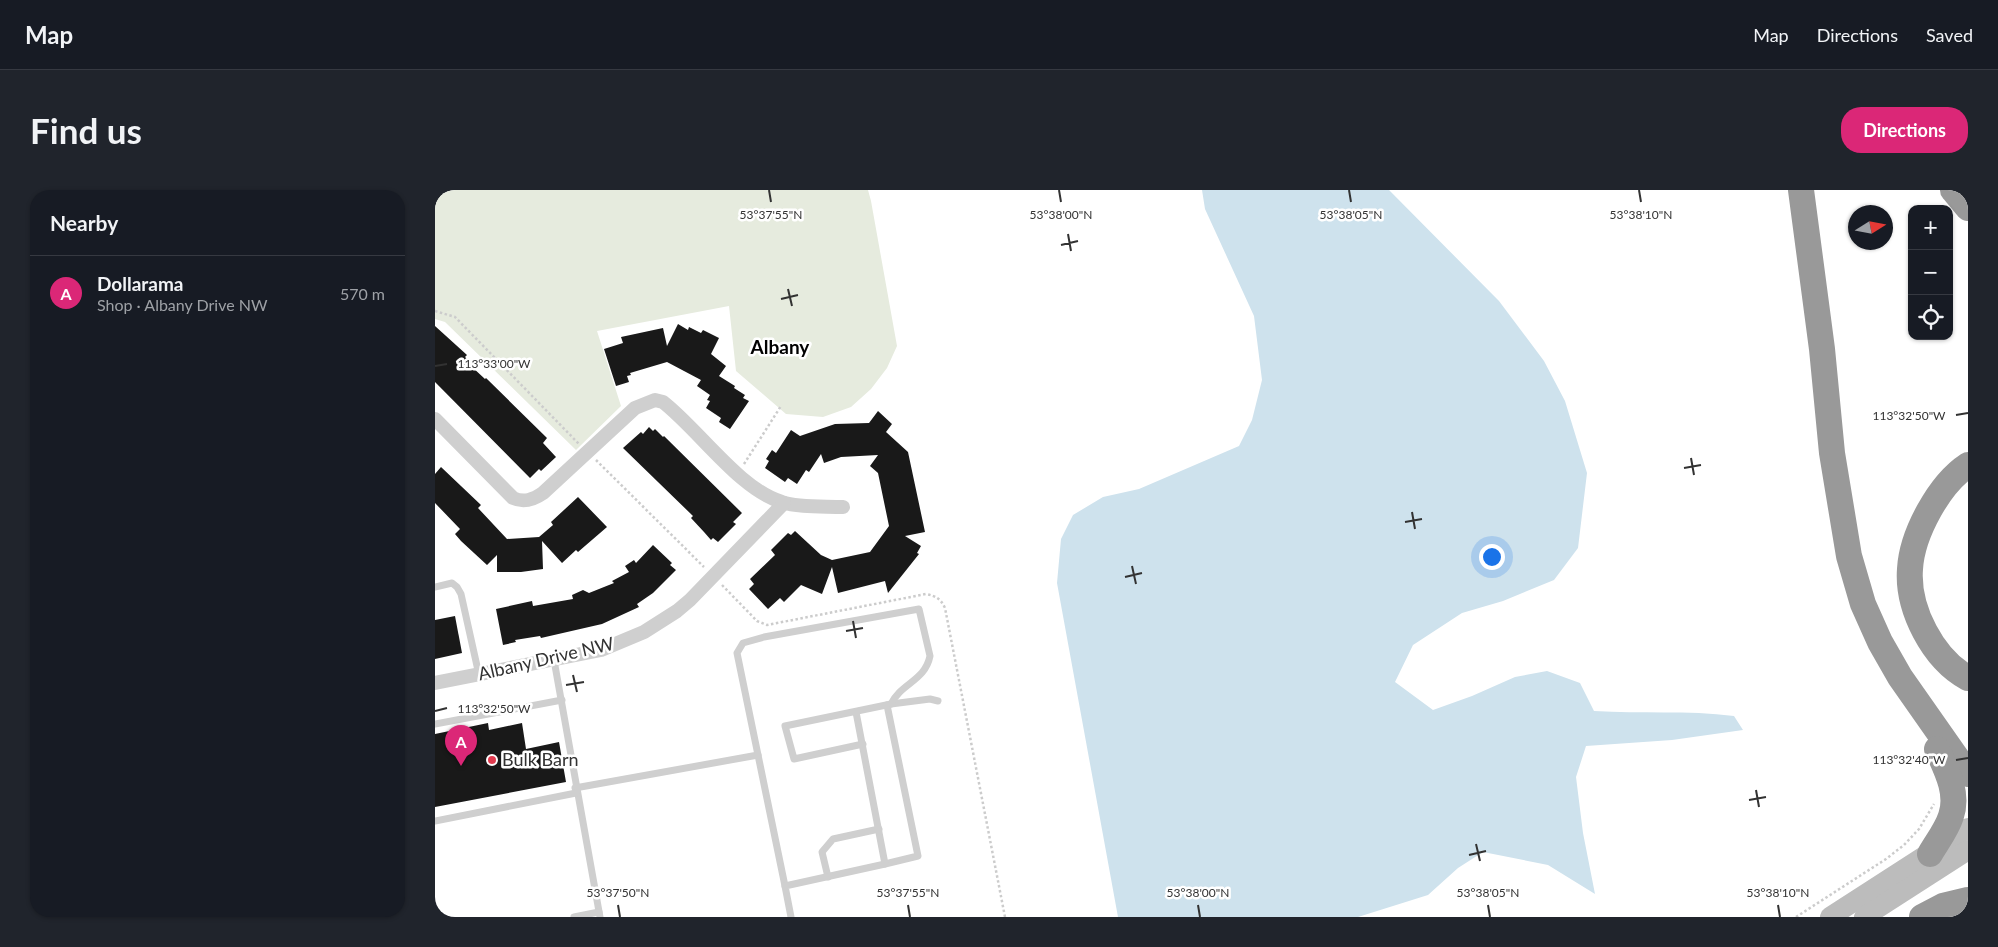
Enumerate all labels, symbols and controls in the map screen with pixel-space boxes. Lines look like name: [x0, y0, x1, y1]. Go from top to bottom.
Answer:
text: Map: [25, 20, 73, 49]
text: Map: [1753, 24, 1789, 46]
text: Directions: [1817, 24, 1898, 46]
text: Saved: [1926, 24, 1973, 46]
button: Directions: [1841, 107, 1968, 153]
text: Find us: [30, 109, 142, 151]
north arrow: [1848, 205, 1893, 250]
map controls: [1908, 205, 1953, 340]
button: +: [1908, 205, 1953, 250]
text: 53°37'55"N: [740, 207, 802, 222]
text: 53°38'00"N: [1030, 207, 1092, 222]
text: 53°38'05"N: [1320, 207, 1382, 222]
text: 53°38'10"N: [1610, 207, 1672, 222]
text: Nearby: [50, 210, 118, 235]
button: −: [1908, 250, 1953, 295]
text: Dollarama: [97, 272, 184, 295]
text: A: [60, 284, 72, 303]
text: 570 m: [340, 284, 385, 303]
text: Shop · Albany Drive NW: [97, 295, 268, 314]
button: locate: [1908, 295, 1953, 340]
district label: Albany: [750, 335, 810, 358]
text: 113°33'00"W: [457, 356, 531, 371]
text: 113°32'50"W: [1872, 408, 1946, 423]
your location: [1479, 544, 1505, 570]
street label: Albany Drive NW: [476, 632, 616, 684]
text: 113°32'50"W: [457, 701, 531, 716]
pin: A: [445, 725, 477, 766]
place label: Bulk Barn: [502, 748, 579, 770]
text: 113°32'40"W: [1872, 752, 1946, 767]
marker: Bulk Barn: [486, 754, 498, 766]
text: 53°37'50"N: [587, 885, 649, 900]
text: 53°37'55"N: [877, 885, 939, 900]
text: 53°38'00"N: [1167, 885, 1229, 900]
text: 53°38'05"N: [1457, 885, 1519, 900]
text: 53°38'10"N: [1747, 885, 1809, 900]

